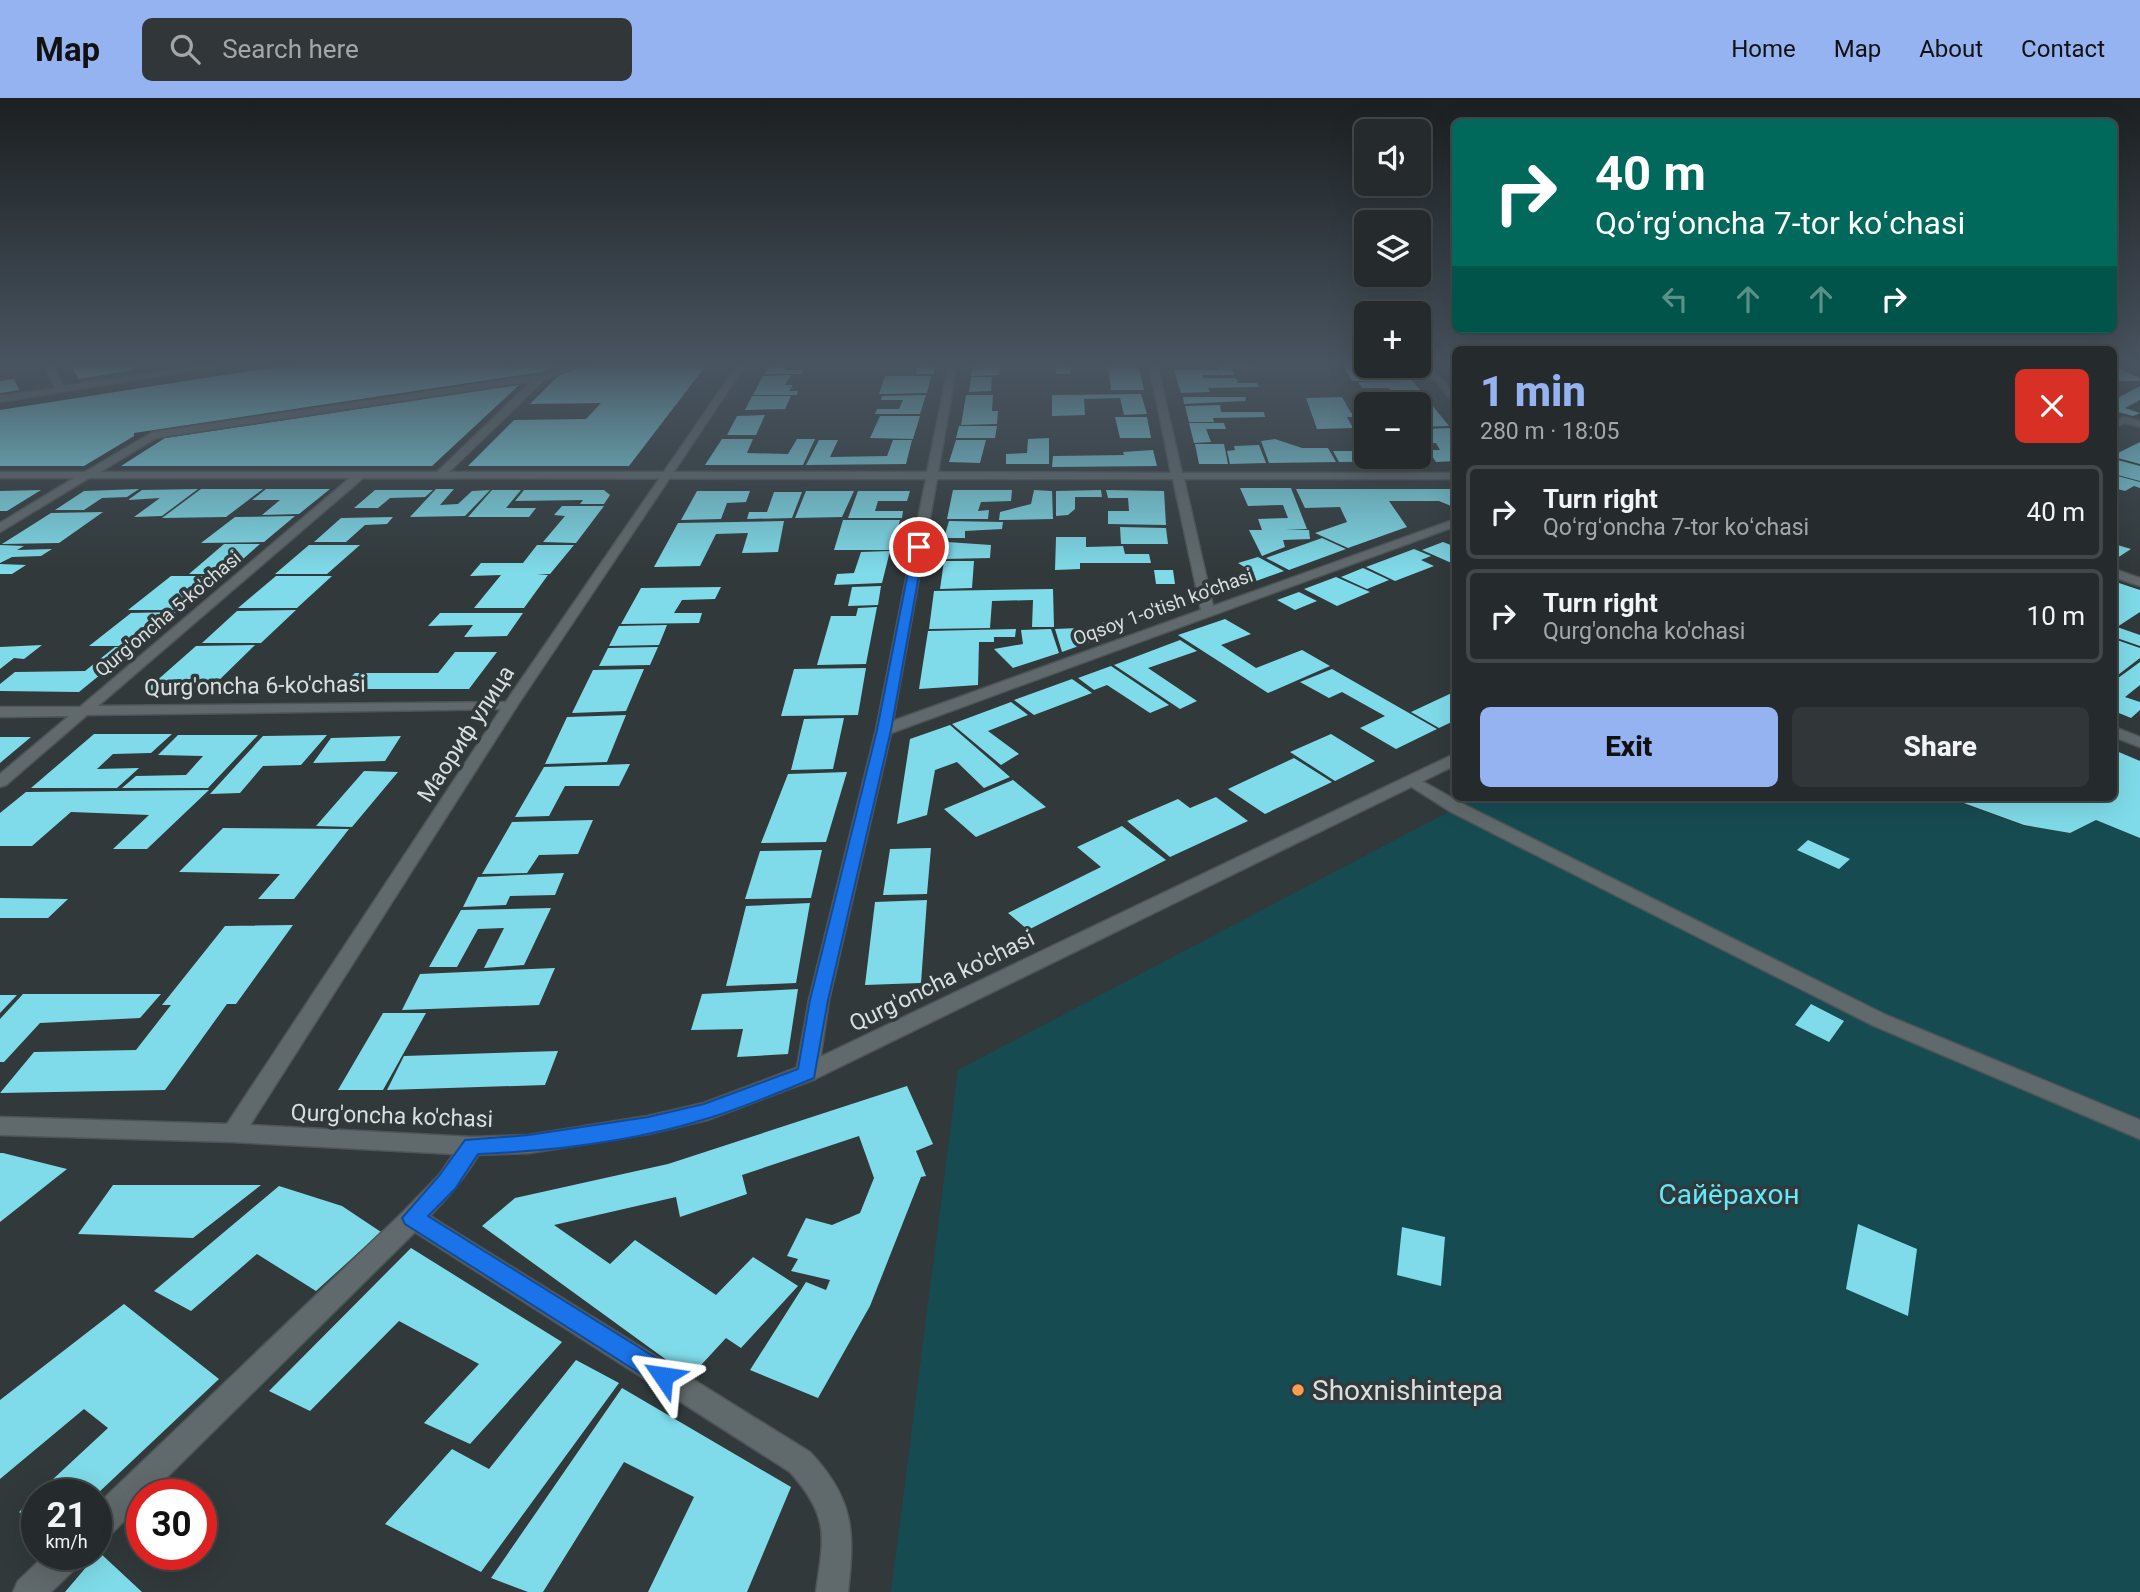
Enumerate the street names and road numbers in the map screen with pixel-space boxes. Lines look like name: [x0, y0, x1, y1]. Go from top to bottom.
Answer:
street label: Qurg'oncha 5-ko'chasi: [90, 546, 246, 682]
street label: Oqsoy 1-o'tish ko'chasi: [1070, 564, 1256, 650]
street label: Маориф улица: [412, 661, 520, 807]
street label: Qurg'oncha 6-ko'chasi: [144, 671, 366, 701]
street label: Qurg'oncha ko'chasi: [845, 925, 1039, 1037]
street label: Qurg'oncha ko'chasi: [290, 1099, 494, 1133]

